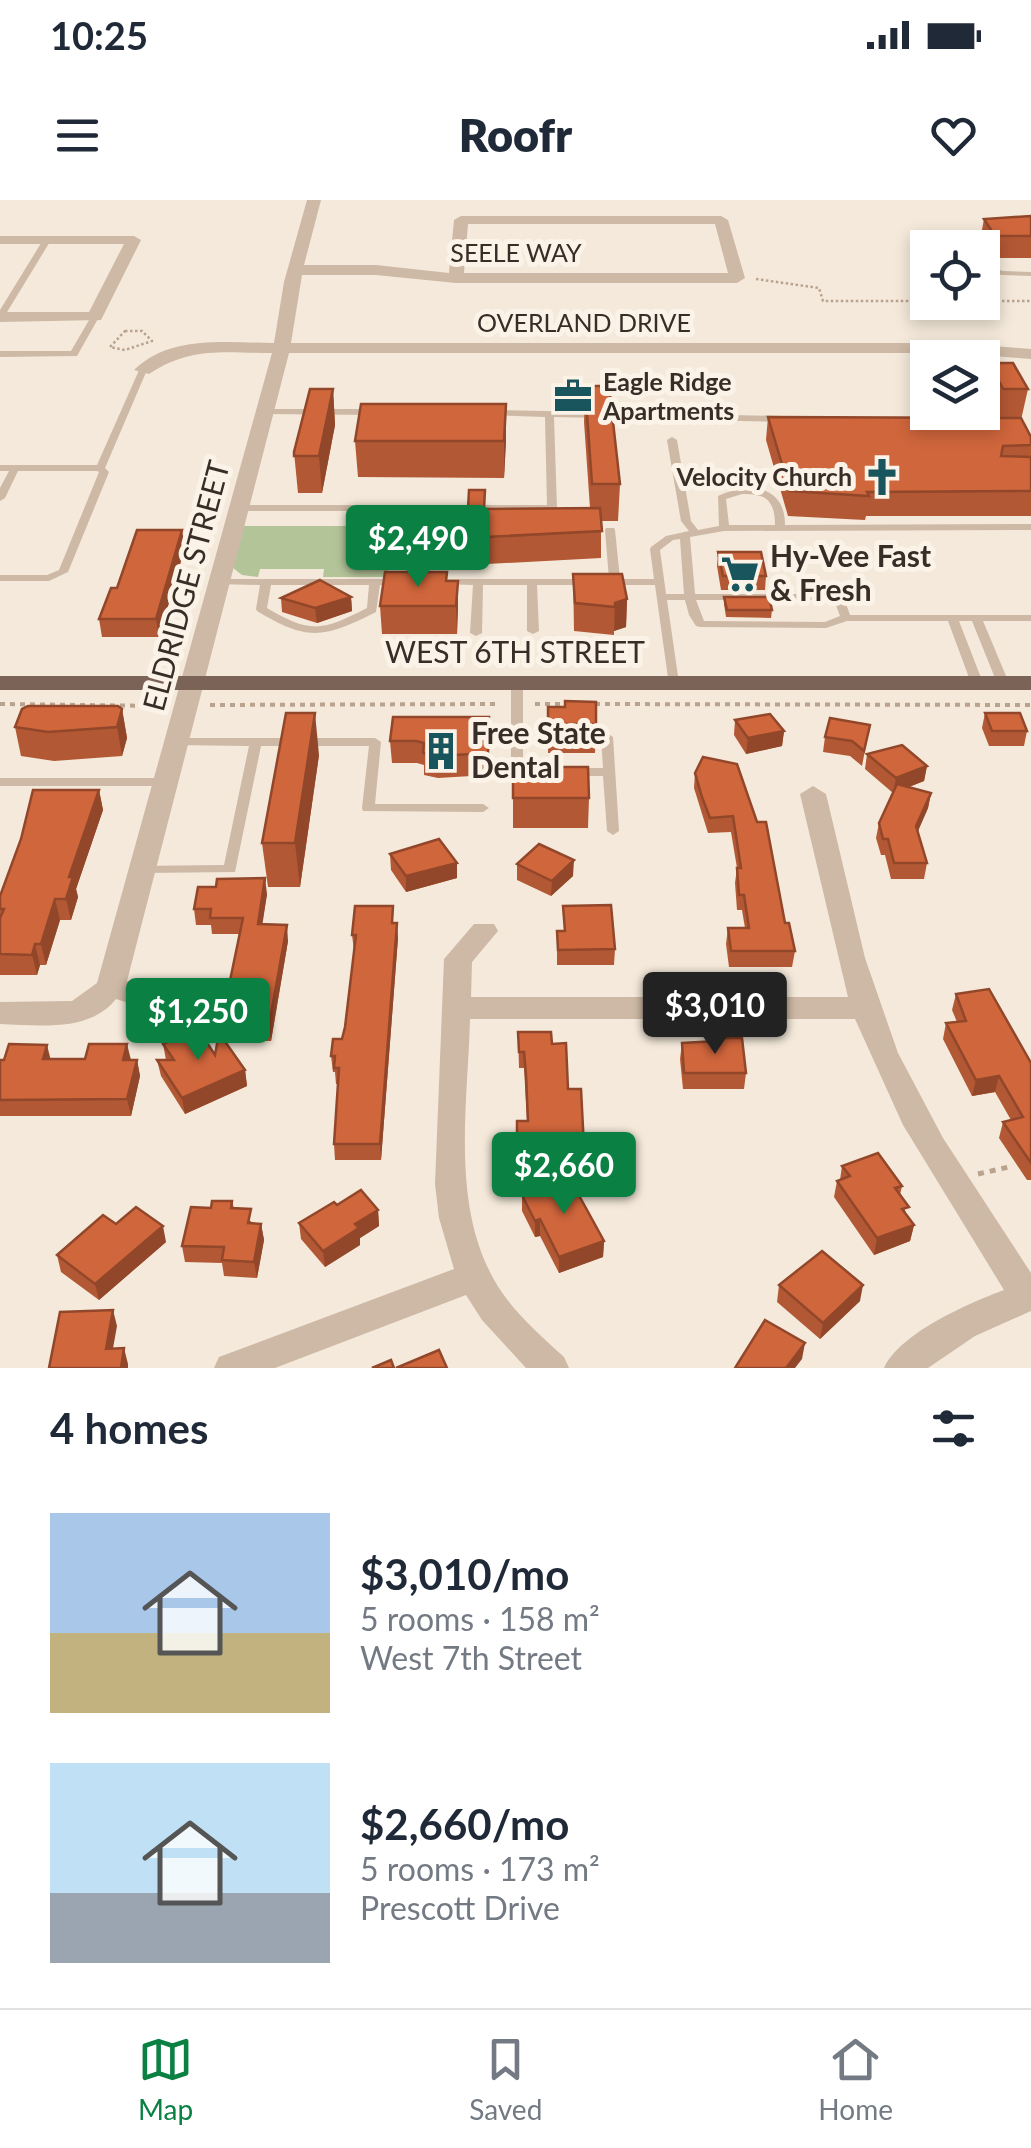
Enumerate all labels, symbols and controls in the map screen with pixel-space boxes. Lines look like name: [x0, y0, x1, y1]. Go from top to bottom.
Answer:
text: 10:25: [50, 12, 148, 58]
icon: menu: [50, 108, 105, 163]
text: Roofr: [459, 108, 572, 162]
icon: heart: [926, 108, 981, 163]
map controls: [910, 230, 1000, 430]
button: locate: [910, 230, 1000, 320]
street label: SEELE WAY: [450, 237, 582, 267]
street label: OVERLAND DRIVE: [477, 307, 691, 337]
button: layers: [910, 340, 1000, 430]
place label: Eagle Ridge Apartments: [602, 366, 734, 425]
office icon: Eagle Ridge Apartments: [552, 375, 594, 417]
street label: ELDRIDGE STREET: [134, 456, 236, 715]
church icon: Velocity Church: [861, 456, 903, 498]
place label: Velocity Church: [676, 461, 852, 491]
pin: $2,490: [337, 505, 499, 590]
text: $2,490: [368, 518, 468, 557]
place label: Hy-Vee Fast & Fresh: [770, 537, 931, 607]
supermarket icon: Hy-Vee Fast & Fresh: [719, 553, 761, 595]
street label: WEST 6TH STREET: [385, 633, 645, 669]
place label: Free State Dental: [471, 714, 606, 784]
building icon: Free State Dental: [420, 730, 462, 772]
pin: $3,010: [634, 972, 796, 1057]
pin: $1,250: [117, 978, 279, 1063]
text: $3,010: [665, 985, 765, 1024]
text: $1,250: [148, 991, 248, 1030]
pin: $2,660: [483, 1132, 645, 1217]
text: $2,660: [514, 1145, 614, 1184]
icon: filters: [926, 1401, 981, 1456]
text: 4 homes: [50, 1403, 208, 1453]
text: $3,010/mo: [360, 1549, 569, 1599]
icon: home: [130, 1553, 250, 1673]
text: 5 rooms · 158 m²: [360, 1599, 600, 1638]
text: West 7th Street: [360, 1638, 582, 1677]
text: $2,660/mo: [360, 1799, 569, 1849]
icon: home: [130, 1803, 250, 1923]
text: 5 rooms · 173 m²: [360, 1849, 600, 1888]
text: Prescott Drive: [360, 1888, 560, 1927]
tab: Map: [138, 2032, 193, 2126]
tab: Saved: [469, 2032, 542, 2126]
tab: Home: [818, 2032, 893, 2126]

